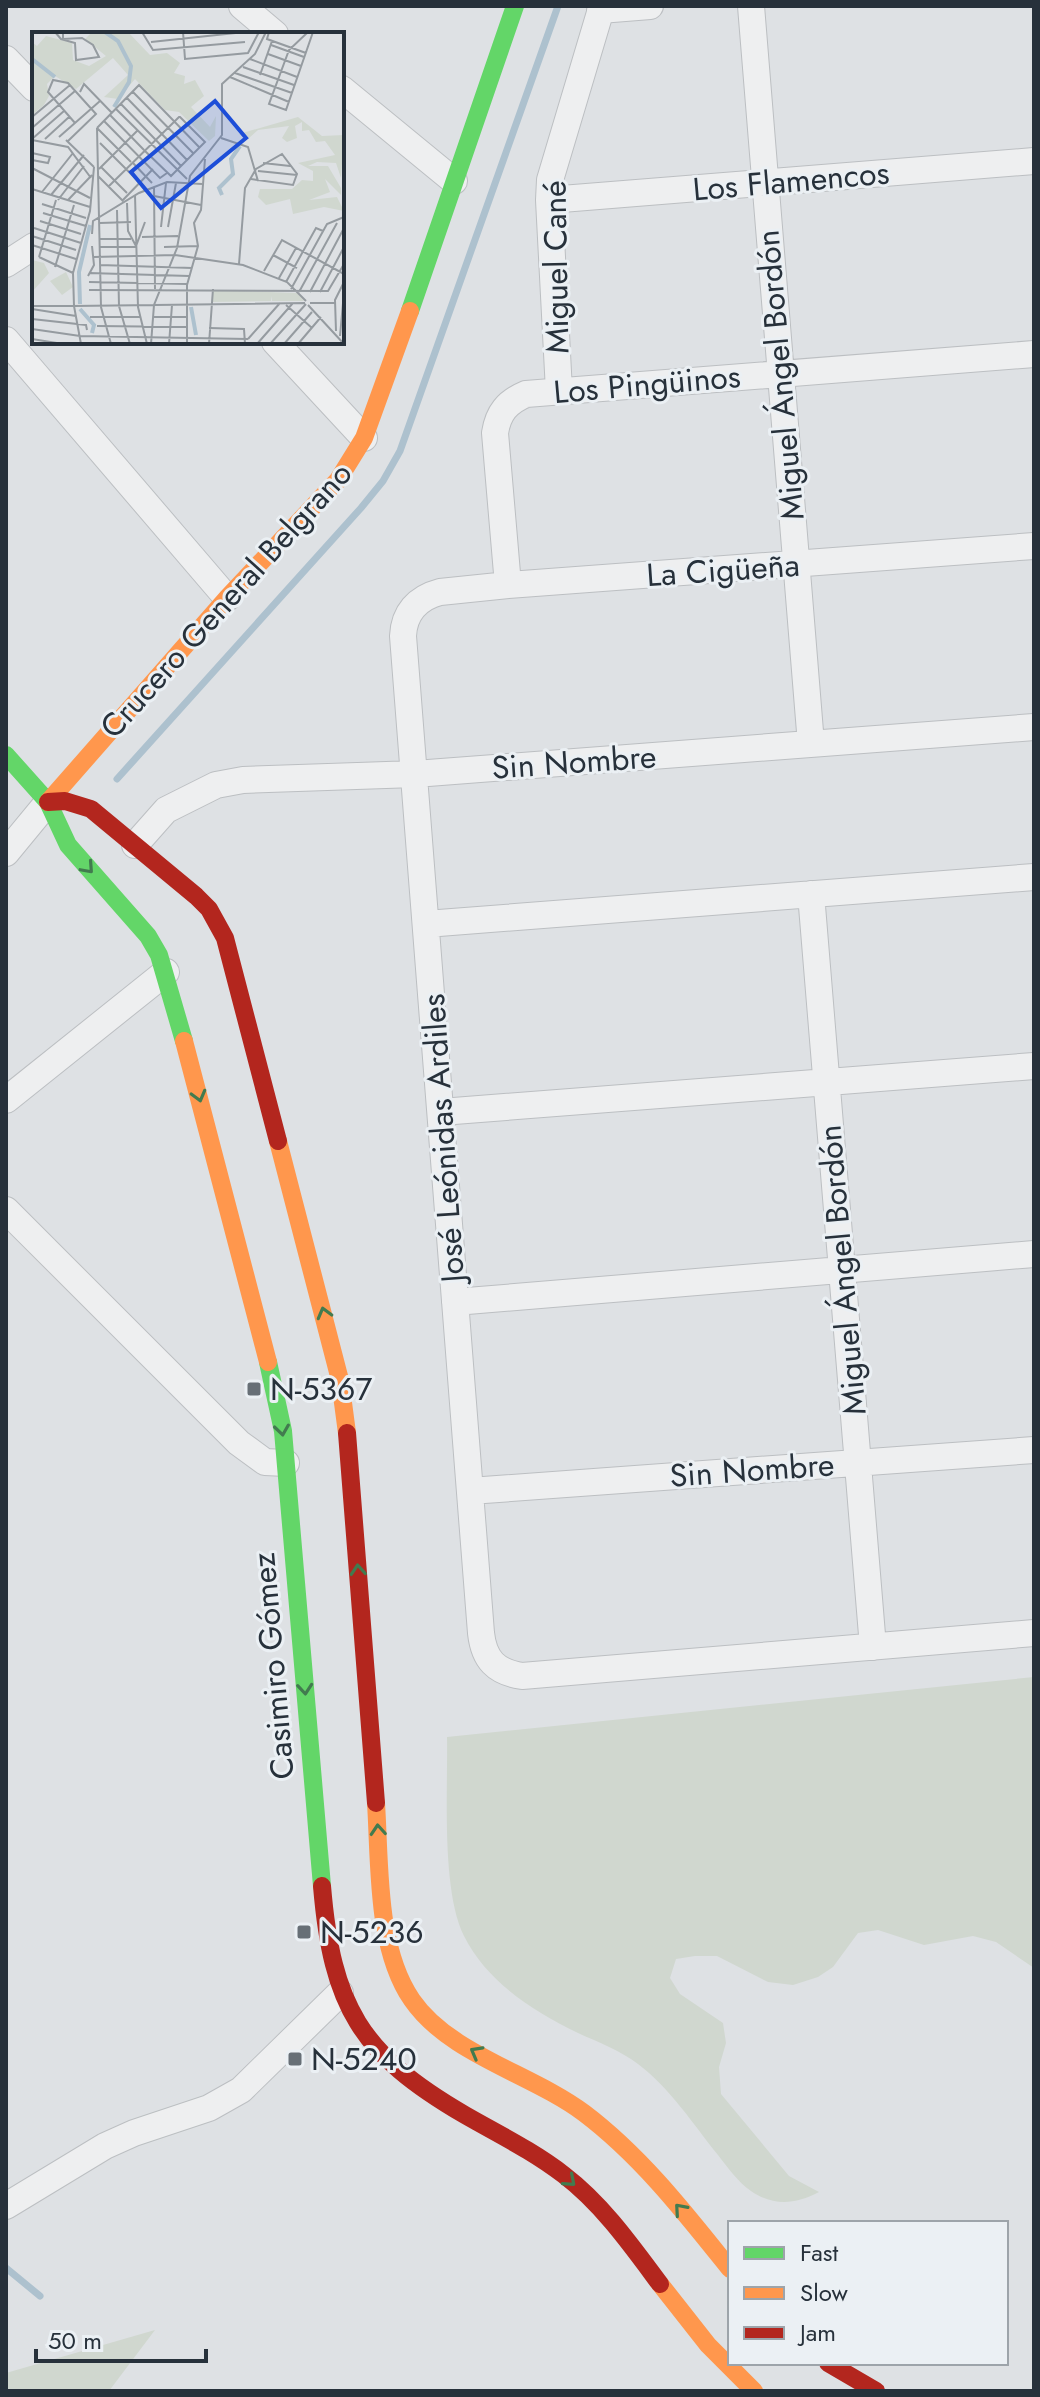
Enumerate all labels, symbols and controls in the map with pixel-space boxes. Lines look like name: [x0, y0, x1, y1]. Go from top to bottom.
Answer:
inset map: [32, 32, 344, 344]
street label: Los Flamencos: [691, 150, 891, 212]
street label: Miguel Cané: [531, 180, 581, 354]
street label: Miguel Ángel Bordón: [744, 228, 816, 522]
street label: Los Pingüinos: [552, 353, 742, 415]
street label: Crucero General Belgrano: [89, 452, 363, 748]
street label: La Cigüeña: [645, 542, 801, 598]
street label: Sin Nombre: [490, 733, 658, 791]
one-way arrow: [78, 858, 92, 873]
street label: José Leónidas Ardiles: [410, 992, 476, 1288]
one-way arrow: [190, 1089, 207, 1103]
street label: Miguel Ángel Bordón: [806, 1123, 878, 1417]
one-way arrow: [316, 1307, 333, 1321]
place label: N-5367: [270, 1366, 372, 1412]
marker: N-5367: [245, 1380, 263, 1398]
one-way arrow: [273, 1423, 290, 1437]
street label: Sin Nombre: [668, 1441, 836, 1499]
street label: Casimiro Gómez: [240, 1550, 306, 1781]
one-way arrow: [350, 1563, 367, 1576]
one-way arrow: [296, 1683, 313, 1696]
one-way arrow: [370, 1823, 387, 1836]
place label: N-5236: [320, 1909, 424, 1955]
marker: N-5236: [295, 1923, 313, 1941]
place label: N-5240: [311, 2036, 417, 2082]
one-way arrow: [470, 2046, 484, 2062]
marker: N-5240: [286, 2050, 304, 2068]
one-way arrow: [561, 2171, 576, 2185]
one-way arrow: [676, 2203, 690, 2218]
legend: [728, 2221, 1008, 2365]
text: Fast: [800, 2235, 838, 2270]
text: Slow: [800, 2275, 848, 2310]
scale bar: [36, 2313, 206, 2363]
text: Jam: [797, 2315, 836, 2350]
text: 50 m: [48, 2323, 102, 2358]

